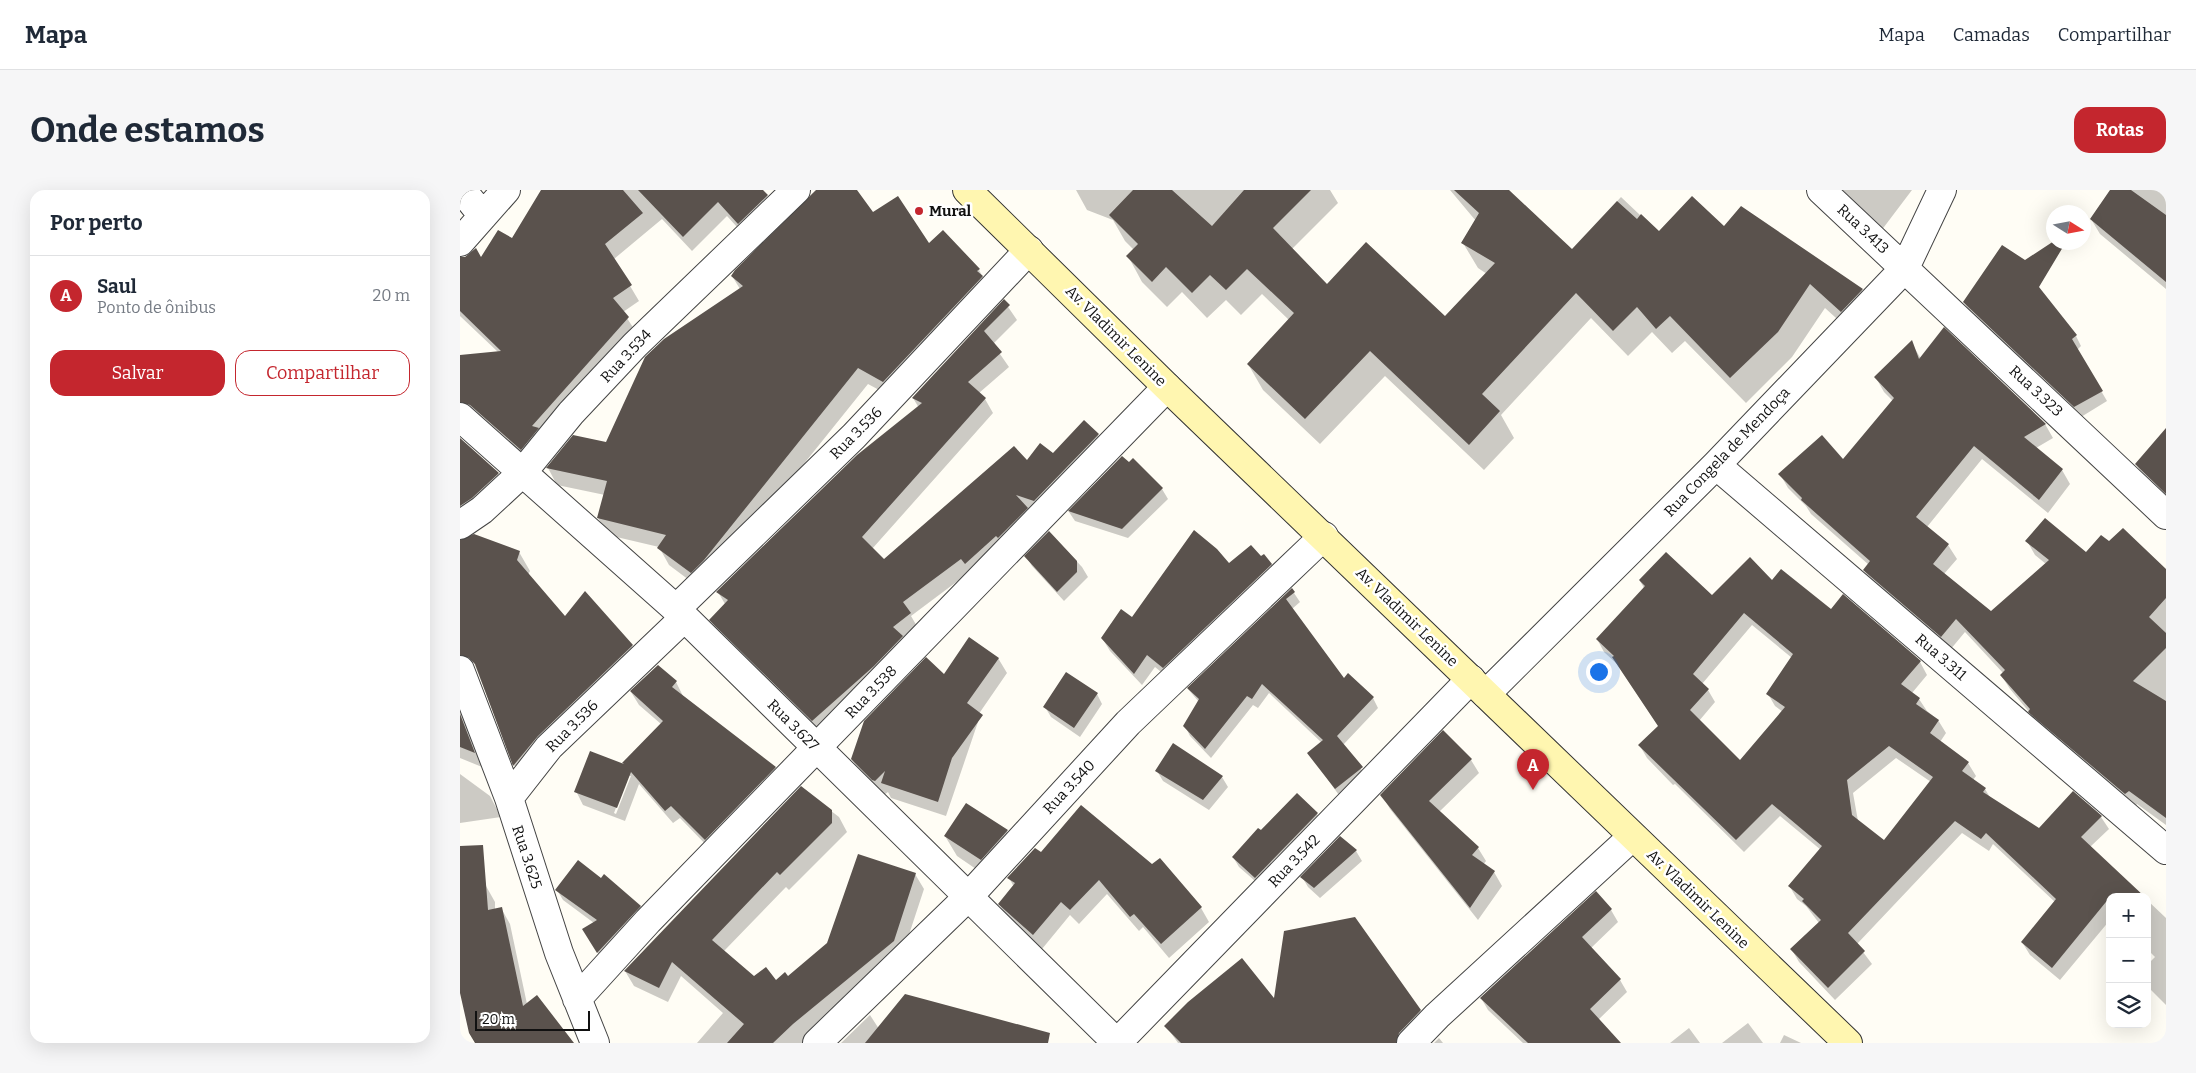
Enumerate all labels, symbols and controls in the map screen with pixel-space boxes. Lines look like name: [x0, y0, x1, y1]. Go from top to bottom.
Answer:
text: Mapa: [25, 21, 87, 49]
text: Mapa: [1879, 24, 1925, 46]
text: Camadas: [1953, 24, 2030, 46]
text: Compartilhar: [2058, 24, 2171, 46]
button: Rotas: [2074, 107, 2166, 153]
text: Onde estamos: [30, 109, 265, 151]
street label: Rua 3.413: [1833, 201, 1893, 257]
place label: Mural: [929, 202, 972, 220]
marker: Mural: [913, 205, 925, 217]
north arrow: [2046, 205, 2091, 250]
text: Por perto: [50, 210, 143, 236]
text: Saul: [97, 275, 137, 298]
street label: Av. Vladimir Lenine: [1062, 282, 1170, 390]
text: A: [60, 286, 72, 305]
text: 20 m: [373, 286, 410, 305]
text: Ponto de ônibus: [97, 298, 216, 317]
street label: Rua 3.534: [597, 325, 655, 386]
button: Salvar: [50, 350, 225, 396]
button: Compartilhar: [235, 350, 410, 396]
street label: Rua 3.323: [2006, 362, 2066, 420]
street label: Rua Congela de Mendoça: [1660, 383, 1794, 521]
street label: Rua 3.536: [826, 403, 886, 463]
street label: Av. Vladimir Lenine: [1352, 564, 1462, 670]
street label: Rua 3.311: [1912, 630, 1970, 684]
your location: [1586, 659, 1612, 685]
street label: Rua 3.538: [841, 662, 901, 722]
street label: Rua 3.536: [542, 696, 602, 756]
street label: Rua 3.627: [764, 696, 823, 755]
pin: A: [1517, 749, 1549, 790]
street label: Rua 3.540: [1039, 756, 1099, 818]
street label: Rua 3.625: [508, 823, 546, 891]
street label: Rua 3.542: [1265, 831, 1323, 891]
street label: Av. Vladimir Lenine: [1643, 846, 1753, 952]
map controls: [2106, 893, 2151, 1028]
button: +: [2106, 893, 2151, 938]
button: −: [2106, 938, 2151, 983]
button: layers: [2106, 983, 2151, 1028]
scale bar: [475, 1008, 590, 1031]
text: 20 m: [482, 1011, 515, 1028]

